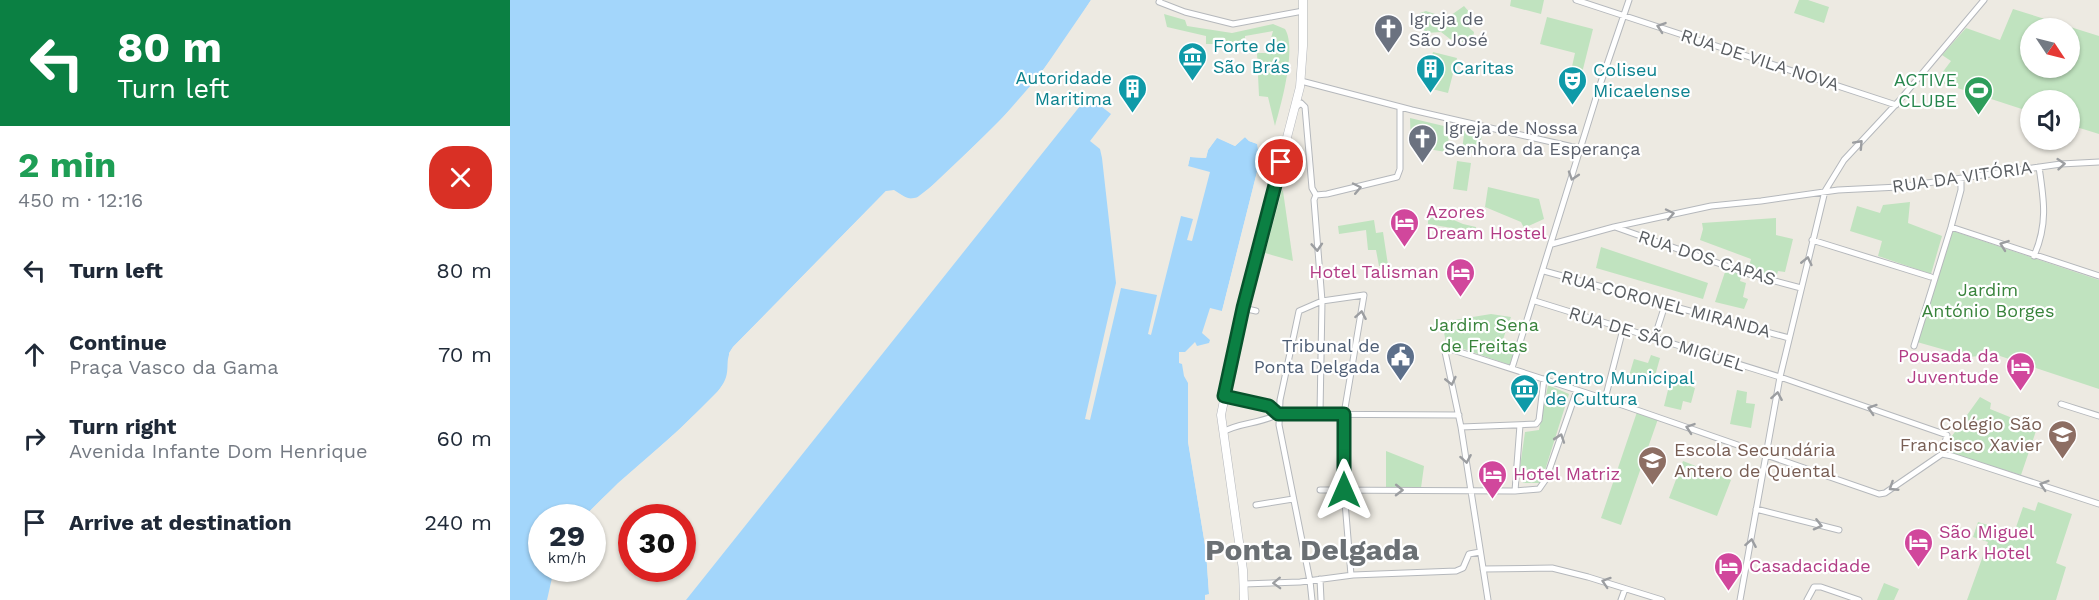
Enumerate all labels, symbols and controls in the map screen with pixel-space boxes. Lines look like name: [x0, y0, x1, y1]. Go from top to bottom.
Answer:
place label: Igreja de São José: [1409, 8, 1488, 50]
church icon: Igreja de São José: [1372, 13, 1404, 55]
north arrow: [2020, 18, 2080, 78]
map controls: [2020, 18, 2080, 150]
one-way arrow: [1656, 22, 1667, 35]
text: 80 m: [117, 23, 222, 72]
icon: left: [18, 24, 96, 102]
street label: RUA DE VILA NOVA: [1678, 24, 1842, 95]
place label: Forte de São Brás: [1213, 35, 1290, 77]
museum icon: Forte de São Brás: [1176, 40, 1208, 82]
building icon: Caritas: [1415, 52, 1447, 94]
place label: Caritas: [1452, 57, 1514, 78]
place label: Coliseu Micaelense: [1593, 59, 1691, 101]
theatre icon: Coliseu Micaelense: [1556, 64, 1588, 106]
place label: Autoridade Maritima: [1016, 67, 1112, 109]
place label: ACTIVE CLUBE: [1894, 69, 1957, 111]
building icon: Autoridade Maritima: [1117, 72, 1149, 114]
text: Turn left: [117, 73, 229, 105]
sports icon: ACTIVE CLUBE: [1962, 74, 1994, 116]
button: sound: [2020, 90, 2080, 150]
place label: Igreja de Nossa Senhora da Esperança: [1444, 117, 1641, 159]
church icon: Igreja de Nossa Senhora da Esperança: [1407, 122, 1439, 164]
pin: [1255, 136, 1306, 187]
one-way arrow: [1851, 141, 1862, 152]
text: 2 min: [18, 144, 116, 186]
icon: arrive: [1264, 145, 1297, 178]
button: close: [429, 146, 492, 209]
street label: RUA DA VITÓRIA: [1891, 156, 2033, 197]
one-way arrow: [2056, 158, 2065, 171]
one-way arrow: [1568, 170, 1580, 181]
one-way arrow: [1352, 182, 1362, 195]
text: 450 m · 12:16: [18, 188, 143, 212]
place label: Azores Dream Hostel: [1426, 201, 1547, 243]
hotel icon: Azores Dream Hostel: [1389, 206, 1421, 248]
one-way arrow: [1664, 209, 1674, 222]
street label: RUA DOS CAPAS: [1636, 225, 1779, 290]
one-way arrow: [1999, 240, 2010, 252]
one-way arrow: [1311, 243, 1324, 252]
icon: left: [18, 254, 51, 287]
hotel icon: Hotel Talisman: [1444, 256, 1476, 298]
one-way arrow: [1800, 256, 1813, 266]
text: Turn left: [69, 258, 163, 283]
text: 80 m: [436, 258, 492, 283]
place label: Hotel Talisman: [1309, 261, 1439, 282]
street label: RUA CORONEL MIRANDA: [1559, 265, 1773, 342]
park label: Jardim António Borges: [1921, 279, 2055, 321]
street label: RUA DE SÃO MIGUEL: [1566, 302, 1748, 375]
one-way arrow: [1354, 310, 1366, 319]
park label: Jardim Sena de Freitas: [1429, 314, 1539, 356]
text: Continue: [69, 330, 167, 355]
place label: Tribunal de Ponta Delgada: [1254, 335, 1380, 377]
icon: ahead: [18, 338, 51, 371]
public building icon: Tribunal de Ponta Delgada: [1385, 340, 1417, 382]
text: 70 m: [438, 342, 492, 367]
place label: Pousada da Juventude: [1898, 345, 1999, 387]
hotel icon: Pousada da Juventude: [2004, 350, 2036, 392]
text: Praça Vasco da Gama: [69, 355, 279, 379]
place label: Centro Municipal de Cultura: [1545, 367, 1695, 409]
museum icon: Centro Municipal de Cultura: [1508, 372, 1540, 414]
one-way arrow: [1444, 376, 1457, 386]
one-way arrow: [1770, 392, 1783, 402]
one-way arrow: [1867, 404, 1878, 417]
place label: Colégio São Francisco Xavier: [1900, 413, 2042, 455]
text: Turn right: [69, 414, 176, 439]
school or university icon: Colégio São Francisco Xavier: [2047, 418, 2079, 460]
icon: right: [18, 422, 51, 455]
one-way arrow: [1685, 423, 1696, 436]
text: 60 m: [436, 426, 492, 451]
one-way arrow: [1553, 434, 1566, 444]
text: Avenida Infante Dom Henrique: [69, 439, 368, 463]
place label: Escola Secundária Antero de Quental: [1674, 439, 1836, 481]
school or university icon: Escola Secundária Antero de Quental: [1637, 444, 1669, 486]
one-way arrow: [1460, 454, 1472, 463]
position arrow: [1312, 458, 1376, 522]
hotel icon: Hotel Matriz: [1476, 458, 1508, 500]
place label: Hotel Matriz: [1513, 463, 1620, 484]
one-way arrow: [1889, 480, 1900, 491]
one-way arrow: [2039, 480, 2049, 493]
one-way arrow: [1395, 484, 1404, 496]
speed limit sign: 30: [618, 504, 696, 582]
icon: arrive: [18, 506, 51, 539]
text: Arrive at destination: [69, 510, 292, 535]
text: 240 m: [424, 510, 492, 535]
one-way arrow: [1813, 517, 1823, 530]
text: 29: [549, 518, 585, 553]
place label: São Miguel Park Hotel: [1939, 521, 2035, 563]
hotel icon: São Miguel Park Hotel: [1902, 526, 1934, 568]
district label: Ponta Delgada: [1205, 532, 1420, 567]
one-way arrow: [1744, 538, 1756, 547]
text: km/h: [548, 549, 586, 567]
hotel icon: Casadacidade: [1712, 550, 1744, 592]
place label: Casadacidade: [1749, 555, 1871, 576]
one-way arrow: [1273, 577, 1282, 590]
one-way arrow: [1601, 577, 1612, 590]

